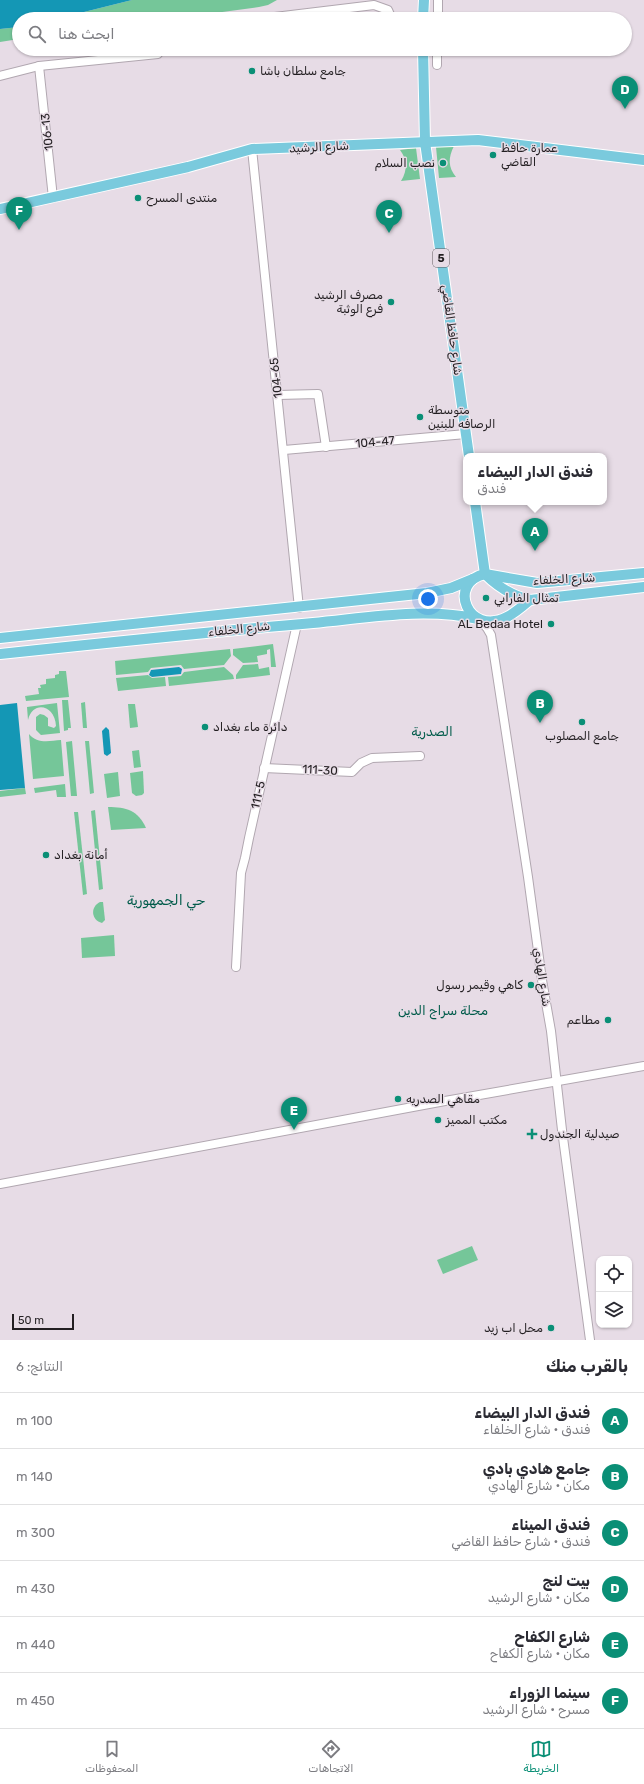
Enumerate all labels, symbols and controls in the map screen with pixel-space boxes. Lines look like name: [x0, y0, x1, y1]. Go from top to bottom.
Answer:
search box: [12, 12, 632, 56]
icon: search: [26, 23, 48, 45]
text: ابحث هنا: [58, 25, 115, 43]
place label: جامع سلطان باشا: [260, 64, 346, 80]
marker: جامع سلطان باشا: [247, 66, 257, 76]
pin: D: [612, 76, 638, 109]
street label: 106-13: [38, 113, 56, 151]
street label: شارع الرشيد: [289, 138, 349, 158]
place label: عمارة حافظ القاضي: [501, 141, 558, 171]
marker: عمارة حافظ القاضي: [488, 150, 498, 160]
place label: نصب السلام: [375, 156, 435, 172]
marker: نصب السلام: [438, 158, 448, 168]
place label: منتدى المسرح: [146, 191, 218, 207]
marker: منتدى المسرح: [133, 193, 143, 203]
pin: F: [6, 197, 32, 230]
pin: C: [376, 200, 402, 233]
road number: 5: [433, 249, 449, 267]
street label: شارع حافظ القاضي: [437, 284, 465, 377]
place label: مصرف الرشيد فرع الوثبة: [314, 288, 383, 318]
marker: مصرف الرشيد فرع الوثبة: [386, 297, 396, 307]
street label: 104-65: [267, 357, 285, 399]
place label: متوسطة الرصافه للبنين: [428, 403, 496, 432]
marker: متوسطة الرصافه للبنين: [415, 412, 425, 422]
street label: 104-47: [355, 433, 395, 451]
popup: [463, 453, 607, 505]
text: فندق الدار البيضاء: [477, 463, 593, 481]
text: فندق: [477, 481, 506, 496]
pin: A: [522, 518, 548, 551]
street label: شارع الخلفاء: [532, 570, 596, 590]
your location: [418, 589, 438, 609]
place label: تمثال الفارابي: [494, 591, 559, 607]
marker: تمثال الفارابي: [481, 593, 491, 603]
place label: AL Bedaa Hotel: [458, 617, 543, 631]
street label: شارع الخلفاء: [207, 619, 271, 641]
marker: AL Bedaa Hotel: [546, 619, 556, 629]
pin: B: [527, 690, 553, 723]
marker: جامع المصلوب: [577, 717, 587, 727]
place label: دائرة ماء بغداد: [213, 720, 288, 735]
marker: دائرة ماء بغداد: [200, 722, 210, 732]
district label: الصدرية: [411, 724, 453, 740]
place label: جامع المصلوب: [545, 729, 619, 745]
street label: 111-30: [302, 762, 338, 778]
street label: 111-5: [248, 780, 268, 810]
place label: أمانة بغداد: [54, 848, 108, 862]
marker: أمانة بغداد: [41, 850, 51, 860]
district label: حي الجمهورية: [127, 892, 206, 911]
street label: شارع الهادي: [528, 946, 554, 1008]
place label: كاهي وقيمر رسول: [436, 978, 524, 994]
marker: كاهي وقيمر رسول: [526, 980, 536, 990]
district label: محلة سراج الدين: [398, 1003, 488, 1020]
place label: مطاعم: [567, 1013, 600, 1028]
marker: مطاعم: [603, 1015, 613, 1025]
place label: مقاهي الصدريه: [406, 1092, 480, 1108]
marker: مقاهي الصدريه: [393, 1094, 403, 1104]
pin: E: [281, 1097, 307, 1130]
place label: مكتب المميز: [445, 1113, 507, 1128]
marker: مكتب المميز: [433, 1115, 443, 1125]
place label: صيدلية الجندول: [540, 1127, 619, 1142]
marker: صيدلية الجندول: [527, 1129, 537, 1139]
map controls: [596, 1256, 632, 1328]
button: locate: [596, 1256, 632, 1292]
button: layers: [596, 1292, 632, 1328]
scale bar: [12, 1312, 74, 1331]
text: 50 m: [18, 1314, 44, 1327]
place label: محل اب زيد: [484, 1321, 543, 1336]
marker: محل اب زيد: [546, 1323, 556, 1333]
text: بالقرب منك: [546, 1356, 628, 1376]
text: النتائج: 6: [16, 1359, 63, 1374]
text: فندق الدار البيضاء: [474, 1404, 590, 1422]
text: 100 m: [16, 1413, 53, 1428]
text: A: [610, 1413, 620, 1428]
text: فندق · شارع الخلفاء: [483, 1422, 590, 1437]
text: جامع هادي بادي: [483, 1460, 590, 1478]
text: 140 m: [16, 1469, 53, 1484]
text: B: [610, 1469, 620, 1484]
text: مكان · شارع الهادي: [488, 1478, 590, 1493]
text: فندق الميناء: [511, 1516, 590, 1534]
text: 300 m: [16, 1525, 55, 1540]
text: C: [610, 1525, 620, 1540]
text: فندق · شارع حافظ القاضي: [451, 1534, 590, 1549]
text: بيت لنج: [542, 1572, 590, 1590]
text: 430 m: [16, 1581, 55, 1596]
text: D: [610, 1581, 620, 1596]
text: مكان · شارع الرشيد: [488, 1590, 590, 1605]
text: شارع الكفاح: [514, 1628, 590, 1646]
text: 440 m: [16, 1637, 55, 1652]
text: E: [611, 1637, 619, 1652]
text: مكان · شارع الكفاح: [490, 1646, 590, 1661]
text: سينما الزوراء: [509, 1684, 590, 1702]
text: 450 m: [16, 1693, 55, 1708]
text: F: [611, 1693, 619, 1708]
text: مسرح · شارع الرشيد: [483, 1702, 590, 1717]
tab: المحفوظات: [85, 1738, 138, 1775]
tab: الاتجاهات: [308, 1738, 353, 1775]
tab: الخريطة: [523, 1738, 559, 1775]

